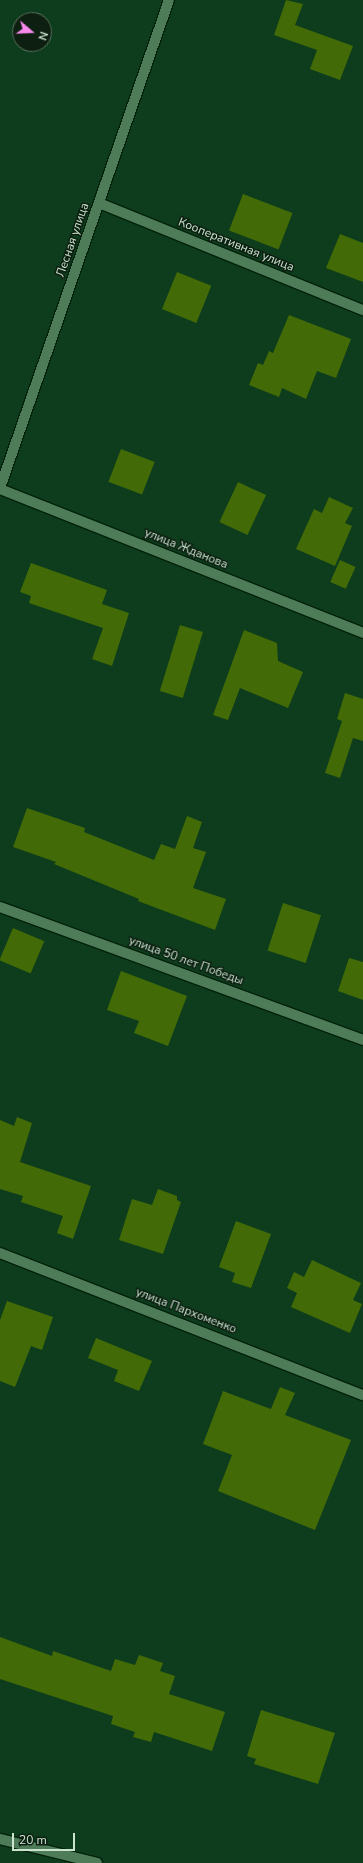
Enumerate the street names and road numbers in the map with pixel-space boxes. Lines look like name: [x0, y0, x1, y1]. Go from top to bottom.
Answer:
street label: Лесная улица: [54, 201, 92, 279]
street label: Кооперативная улица: [176, 215, 296, 275]
street label: улица Жданова: [142, 526, 230, 572]
street label: улица 50 лет Победы: [127, 934, 245, 988]
street label: улица Пархоменко: [134, 1285, 238, 1337]

